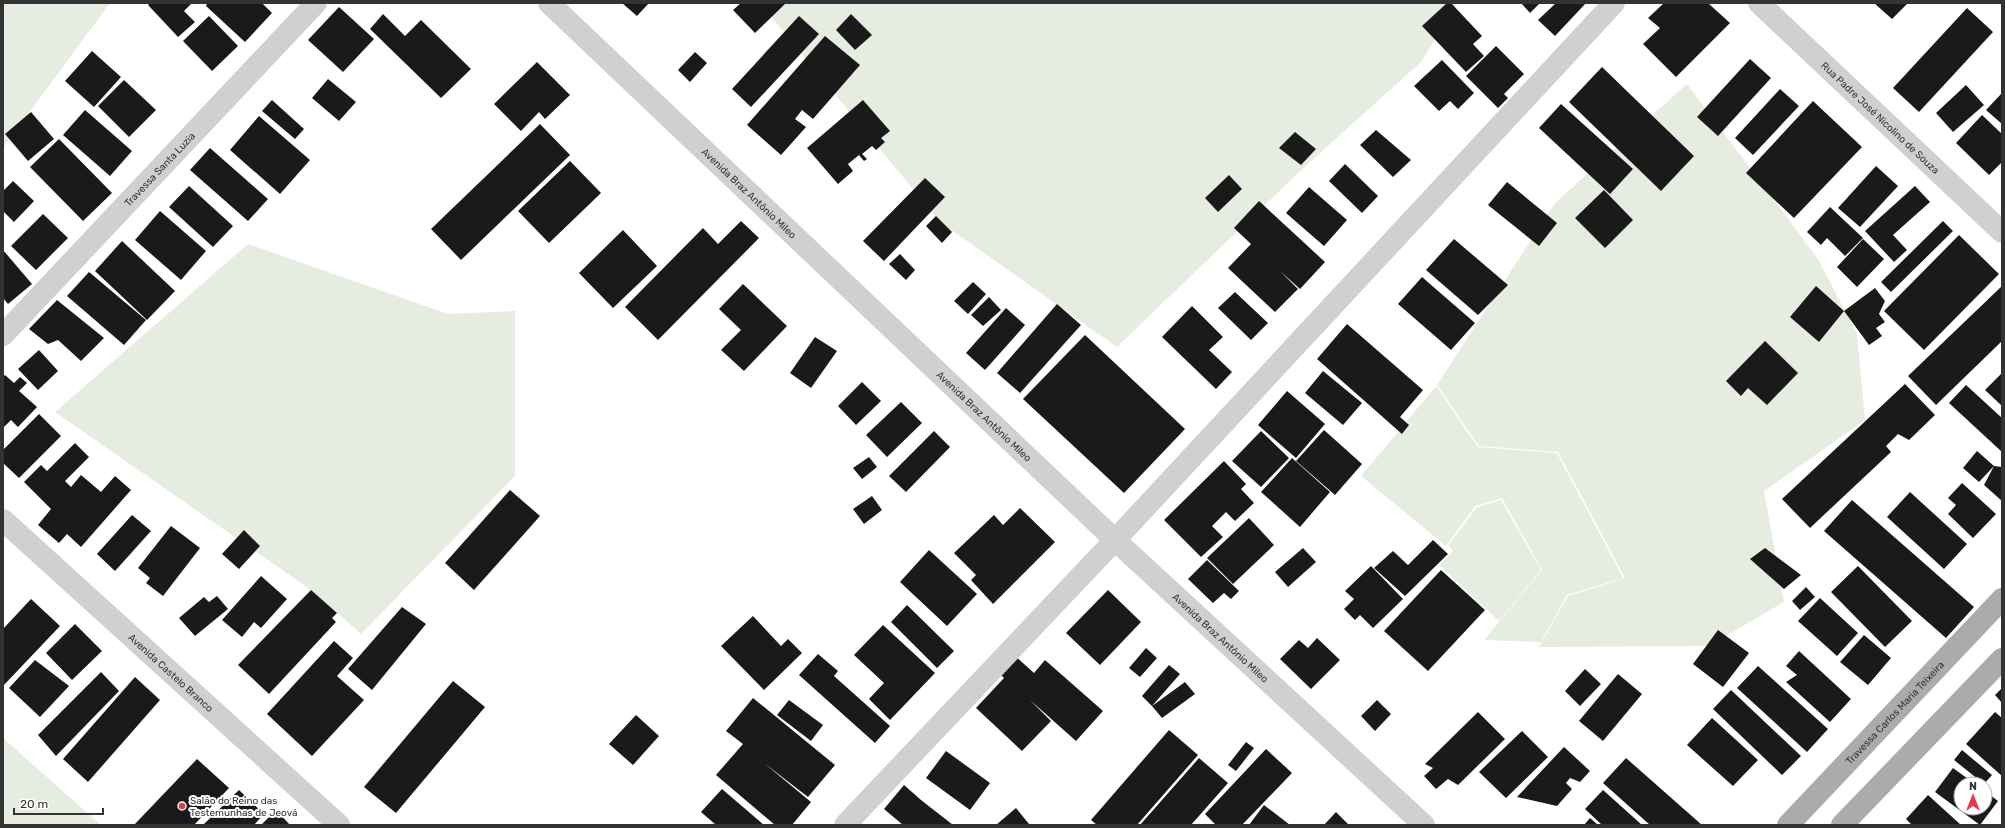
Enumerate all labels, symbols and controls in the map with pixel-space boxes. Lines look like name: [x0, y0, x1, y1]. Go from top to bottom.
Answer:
street label: Rua Padre José Nicolino de Souza: [1818, 60, 1941, 177]
street label: Travessa Santa Luzia: [122, 130, 198, 209]
street label: Avenida Braz Antônio Mileo: [699, 146, 799, 242]
street label: Avenida Braz Antônio Mileo: [934, 369, 1034, 465]
street label: Avenida Braz Antônio Mileo: [1170, 591, 1271, 686]
street label: Avenida Castelo Branco: [125, 632, 216, 715]
street label: Travessa Carlos Maria Teixeira: [1844, 659, 1947, 767]
north arrow: [1953, 776, 1993, 816]
text: N: [1969, 780, 1977, 793]
scale bar: [14, 790, 103, 816]
place label: Salão do Reino das Testemunhas de Jeová: [190, 795, 298, 819]
text: 20 m: [20, 797, 48, 811]
marker: Salão do Reino das Testemunhas de Jeová: [177, 801, 187, 811]

